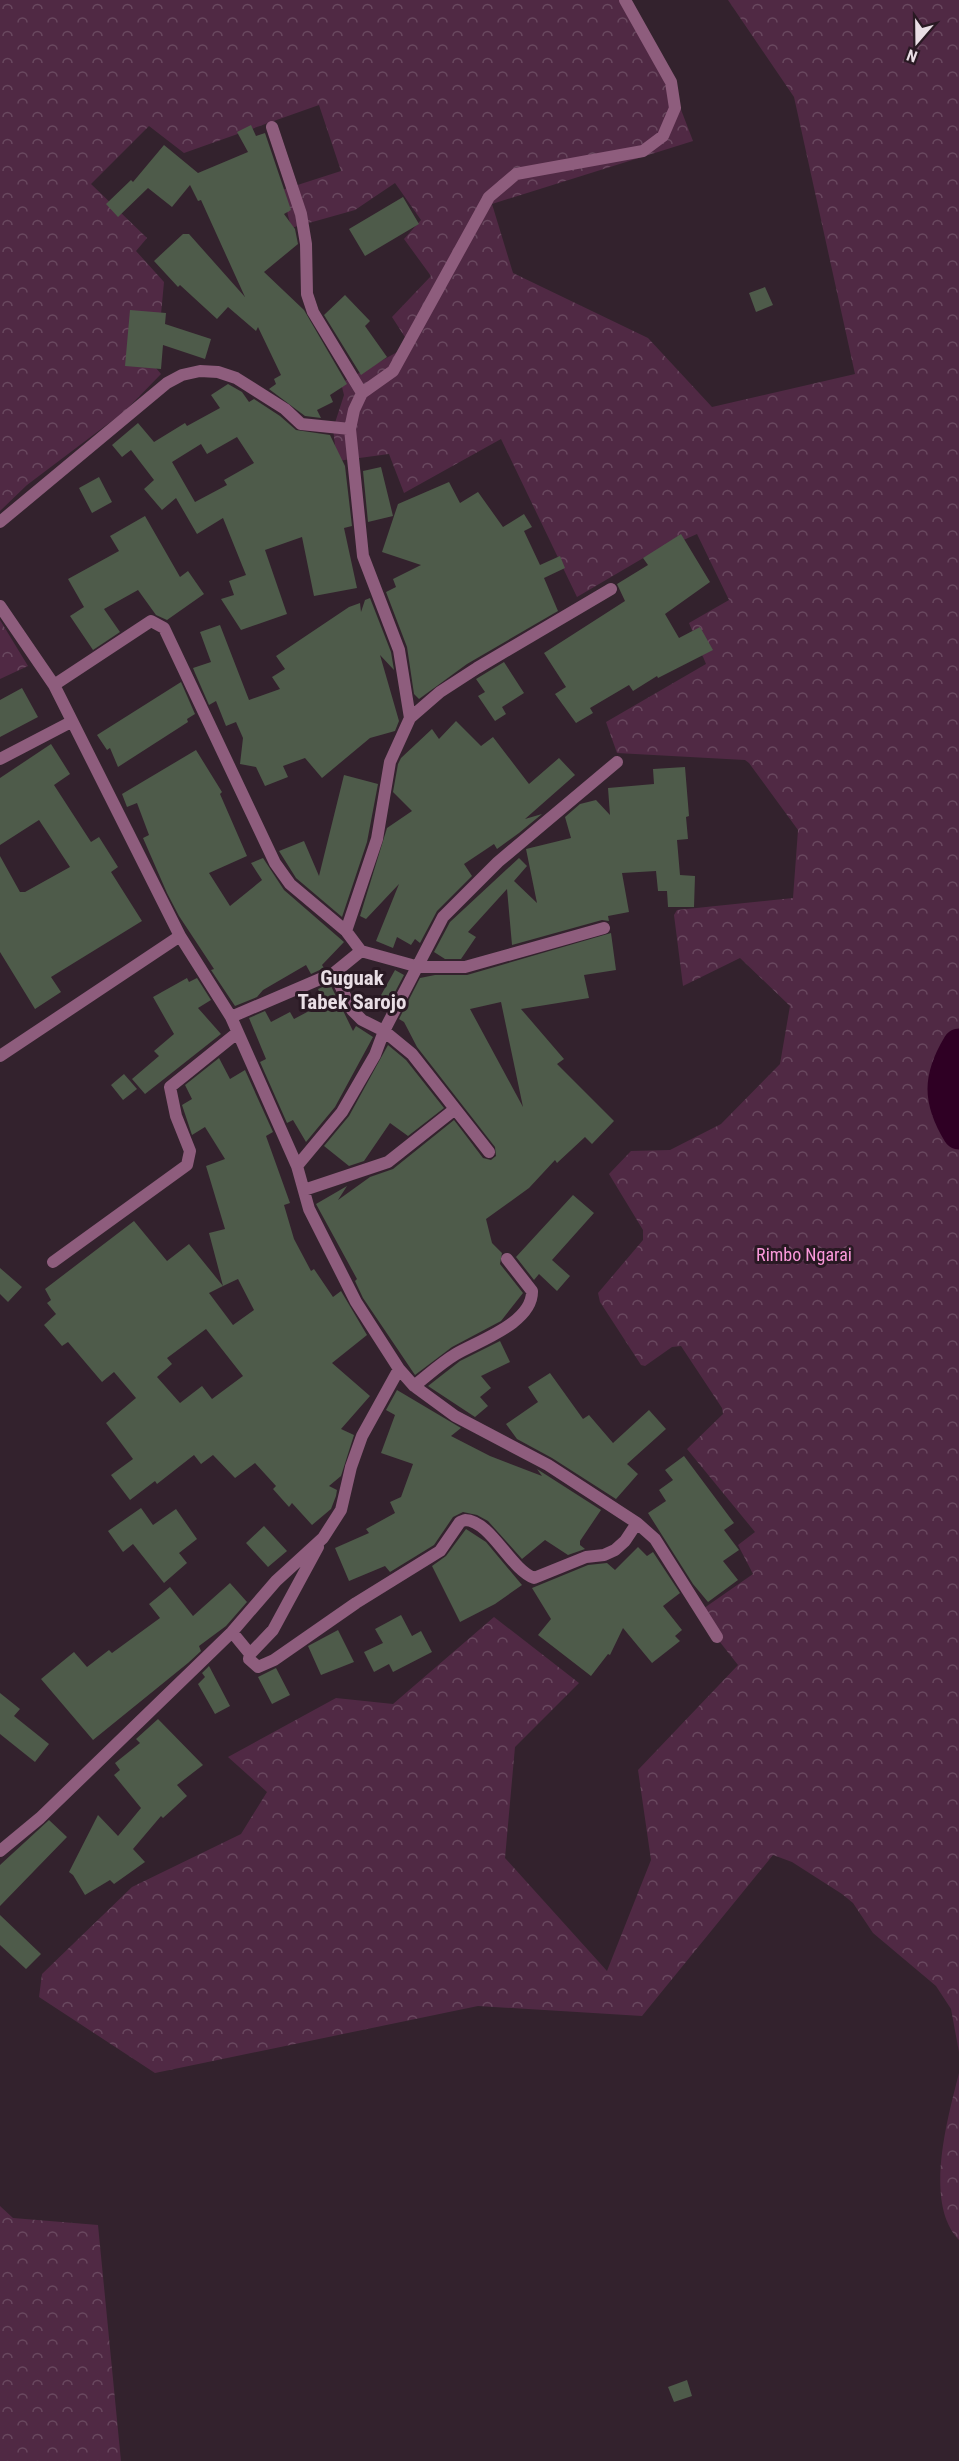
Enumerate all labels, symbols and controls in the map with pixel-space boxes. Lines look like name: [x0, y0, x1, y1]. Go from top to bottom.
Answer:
north arrow: [887, 12, 947, 72]
text: N: [904, 45, 920, 66]
district label: Guguak Tabek Sarojo: [298, 966, 406, 1014]
park label: Rimbo Ngarai: [756, 1244, 852, 1265]

